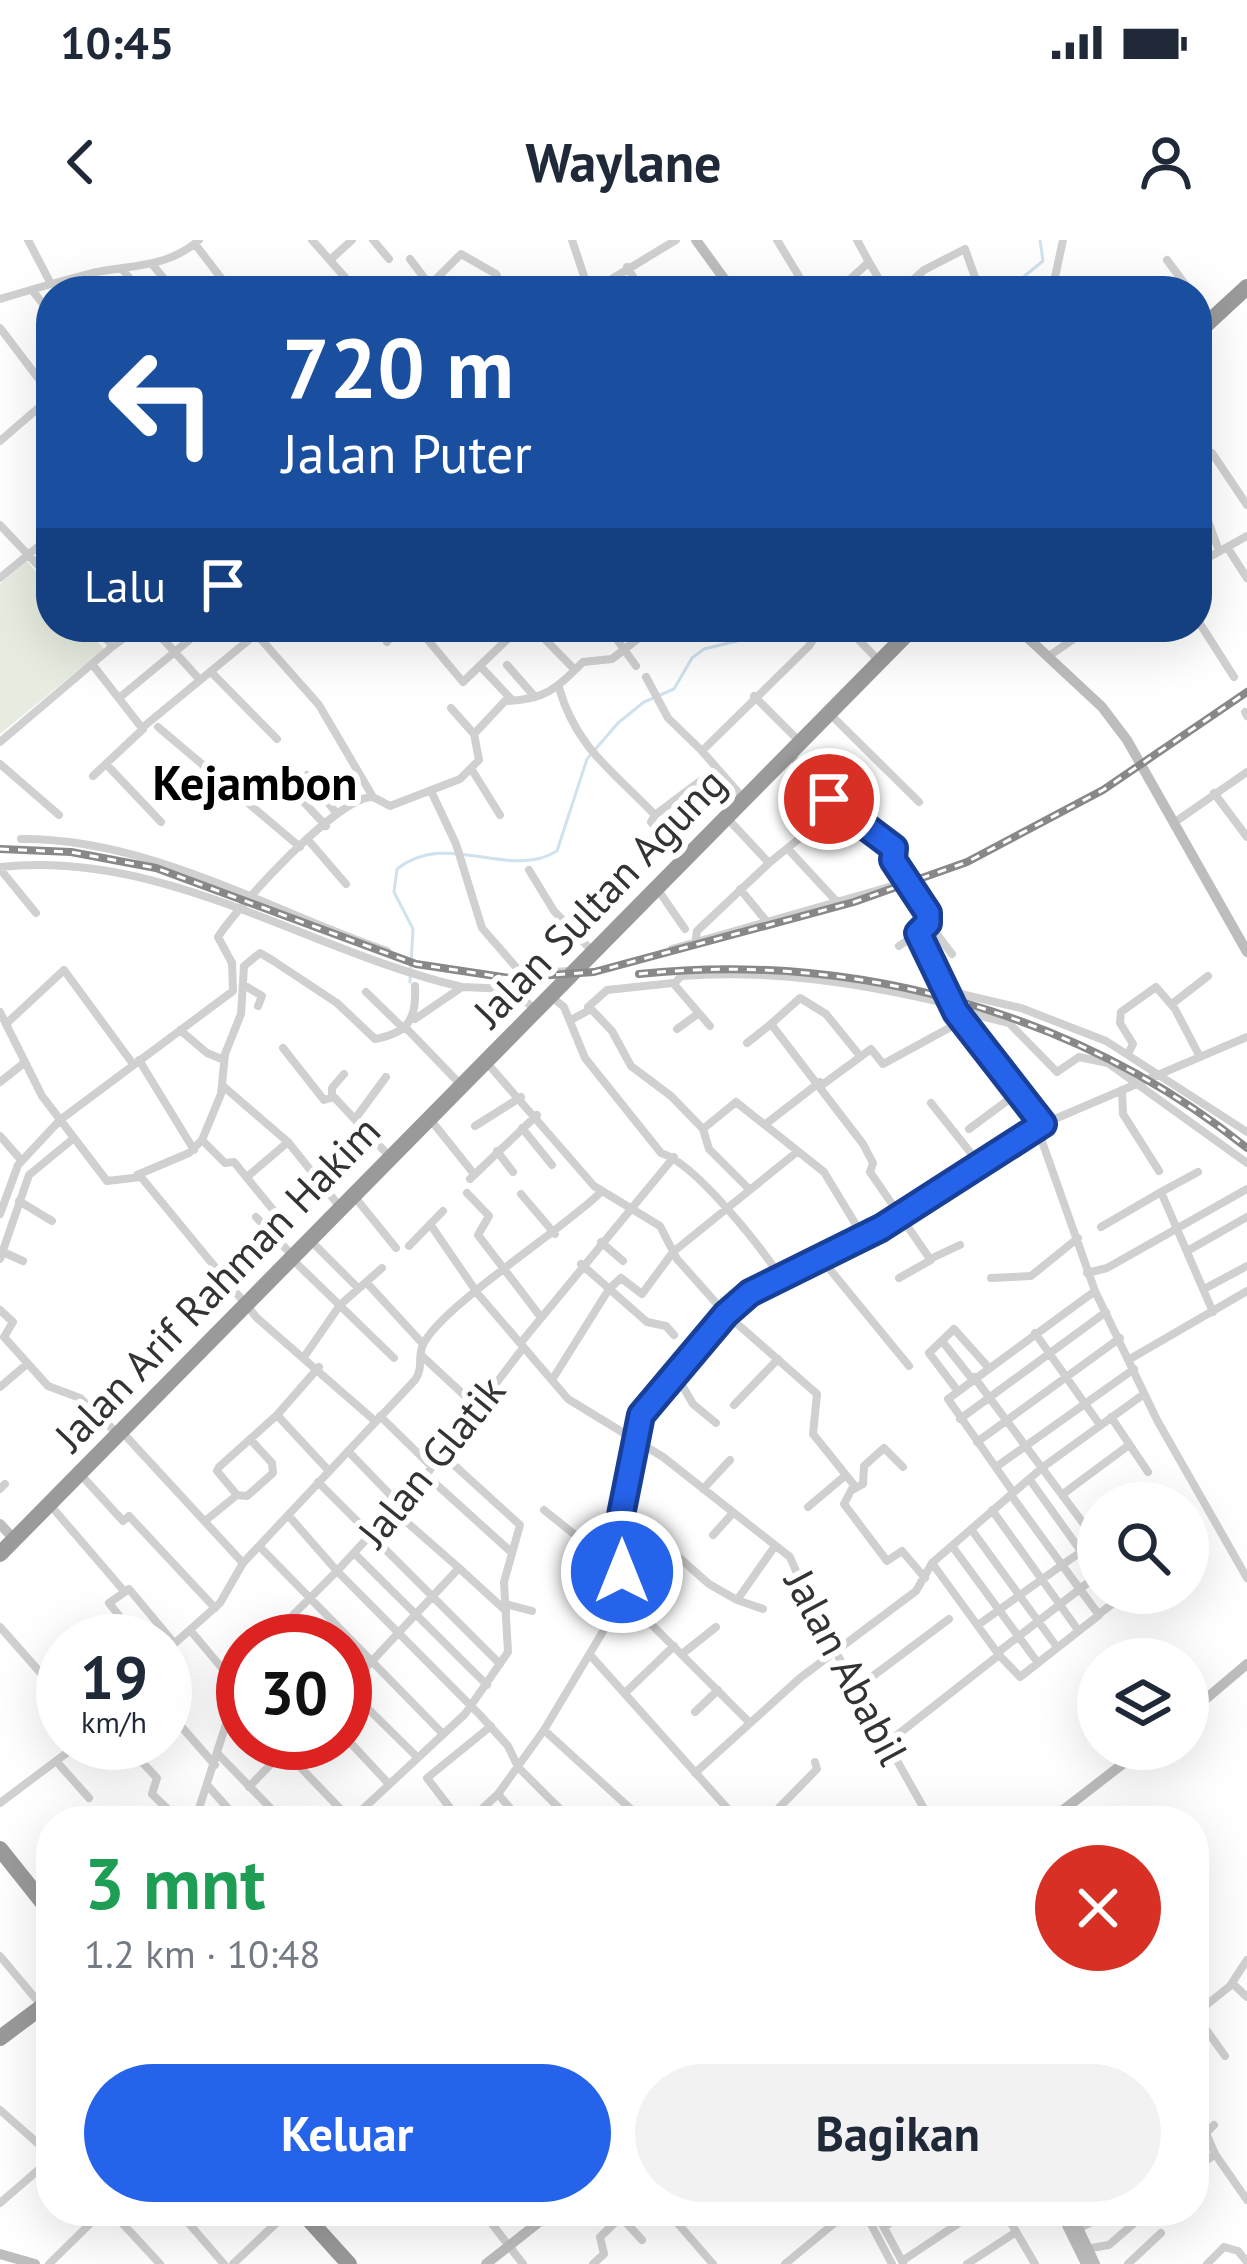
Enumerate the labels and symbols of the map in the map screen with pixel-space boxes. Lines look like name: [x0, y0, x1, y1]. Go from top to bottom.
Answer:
pin: [778, 748, 880, 850]
district label: Kejambon: [153, 751, 357, 813]
street label: Jalan Sultan Agung: [460, 756, 737, 1040]
street label: Jalan Arif Rahman Hakim: [41, 1104, 392, 1464]
street label: Jalan Glatik: [344, 1364, 517, 1559]
position arrow: [559, 1509, 685, 1635]
street label: Jalan Ababil: [772, 1558, 921, 1774]
speed limit sign: 30: [216, 1614, 372, 1770]

